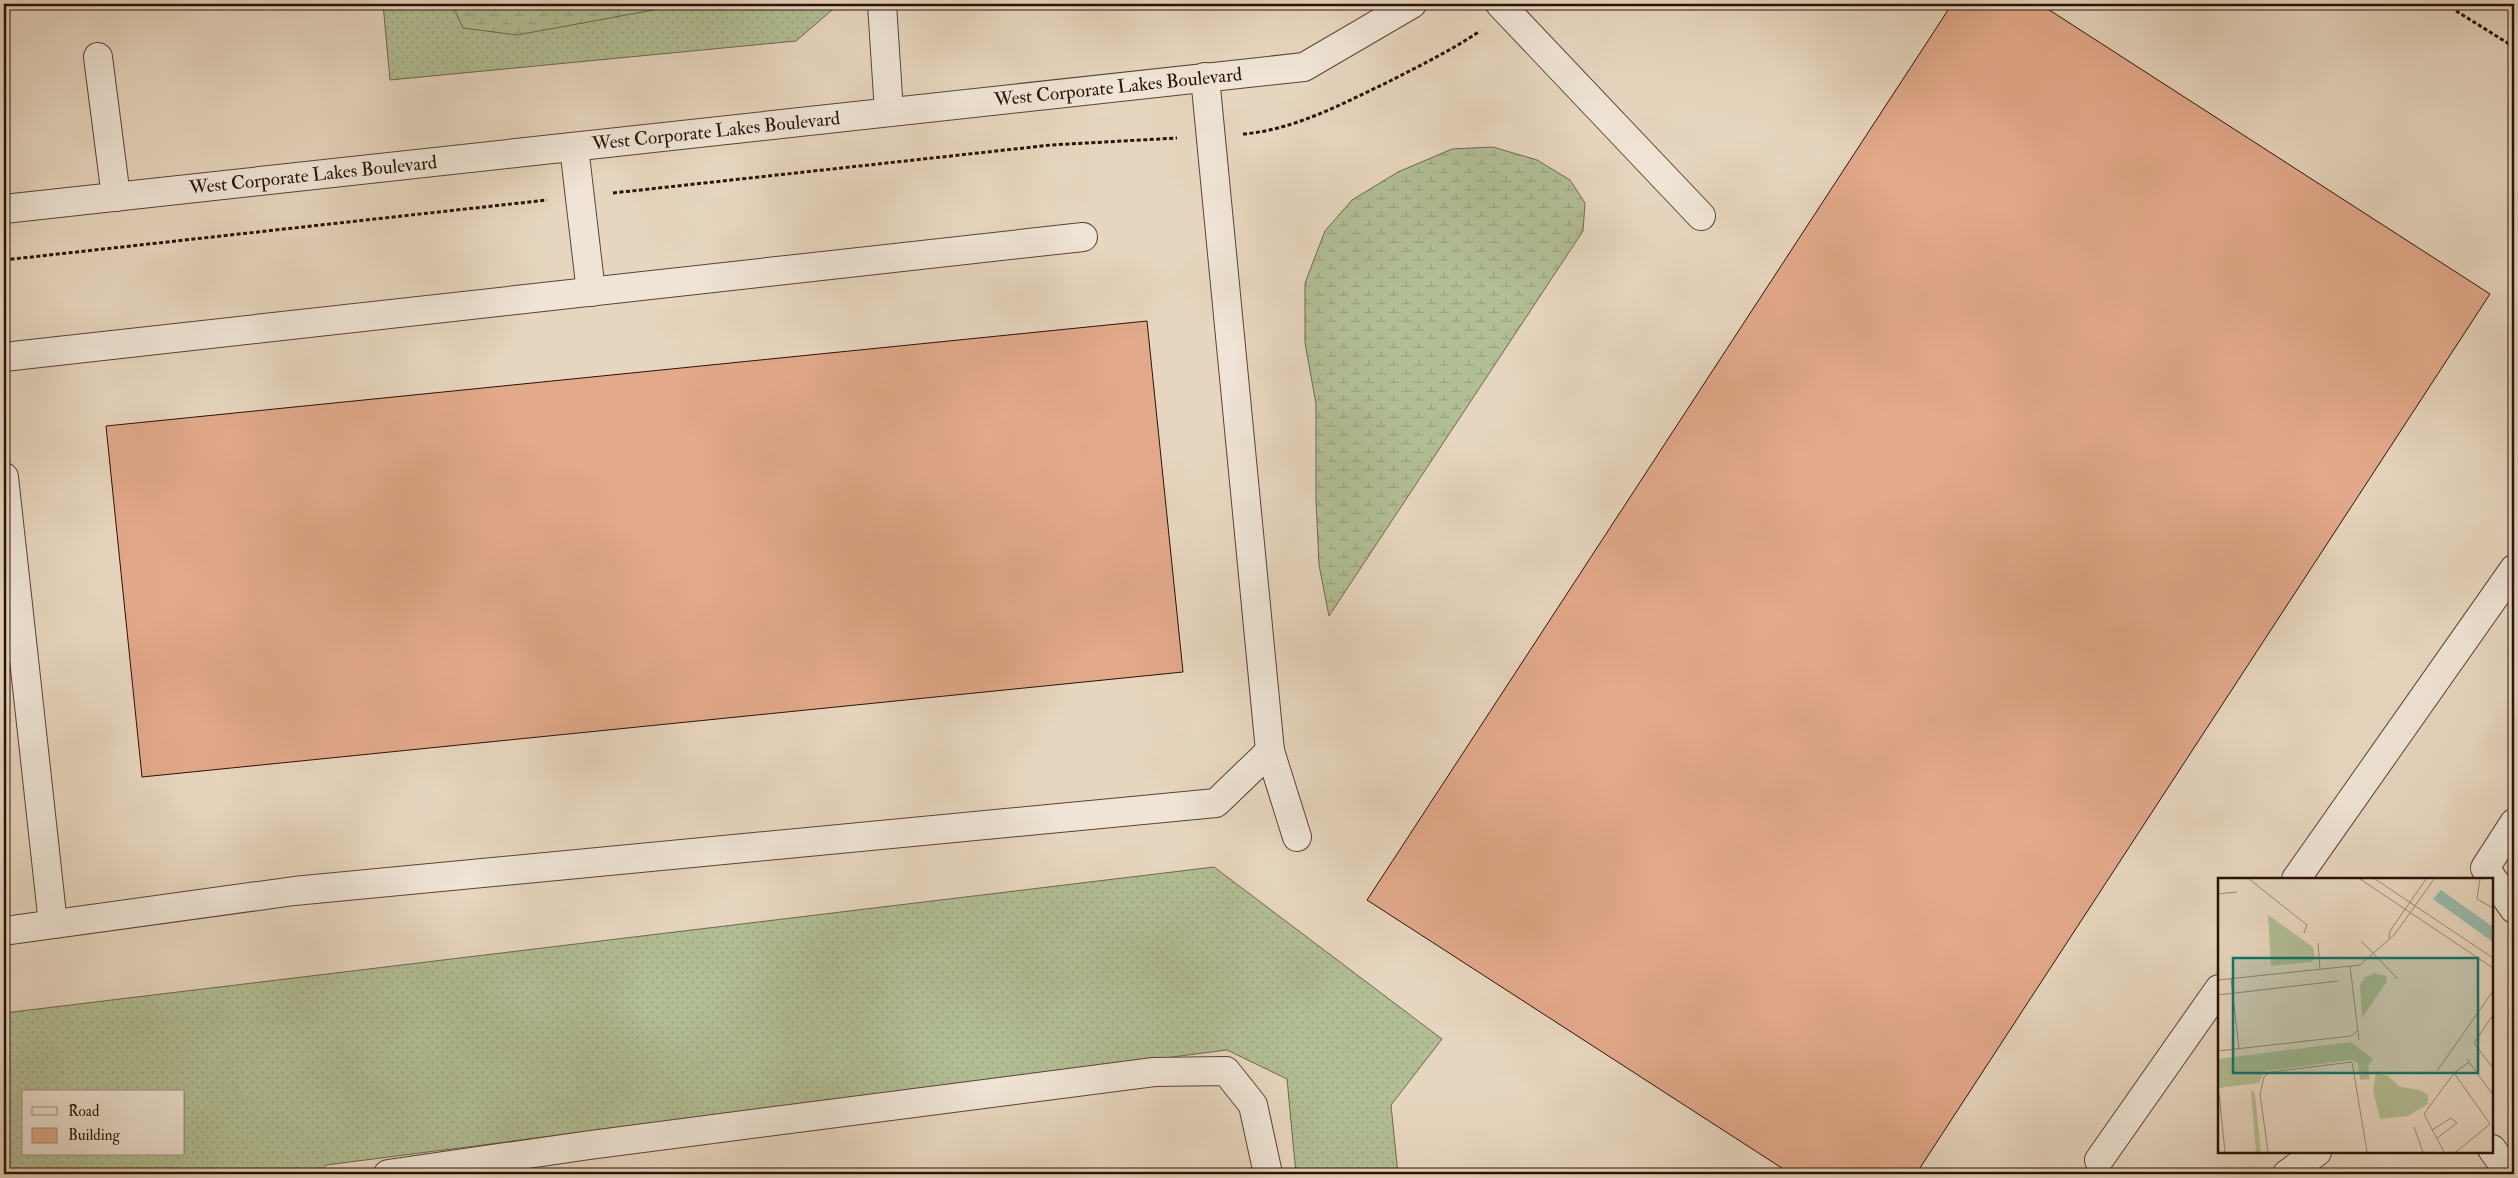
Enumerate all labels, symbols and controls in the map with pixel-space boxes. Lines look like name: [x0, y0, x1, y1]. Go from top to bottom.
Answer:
street label: West Corporate Lakes Boulevard: [992, 62, 1244, 113]
street label: West Corporate Lakes Boulevard: [590, 106, 842, 157]
street label: West Corporate Lakes Boulevard: [187, 150, 439, 201]
inset map: [2218, 878, 2493, 1153]
legend: [22, 1090, 185, 1156]
text: Road: [68, 1102, 100, 1121]
text: Building: [68, 1126, 120, 1145]

